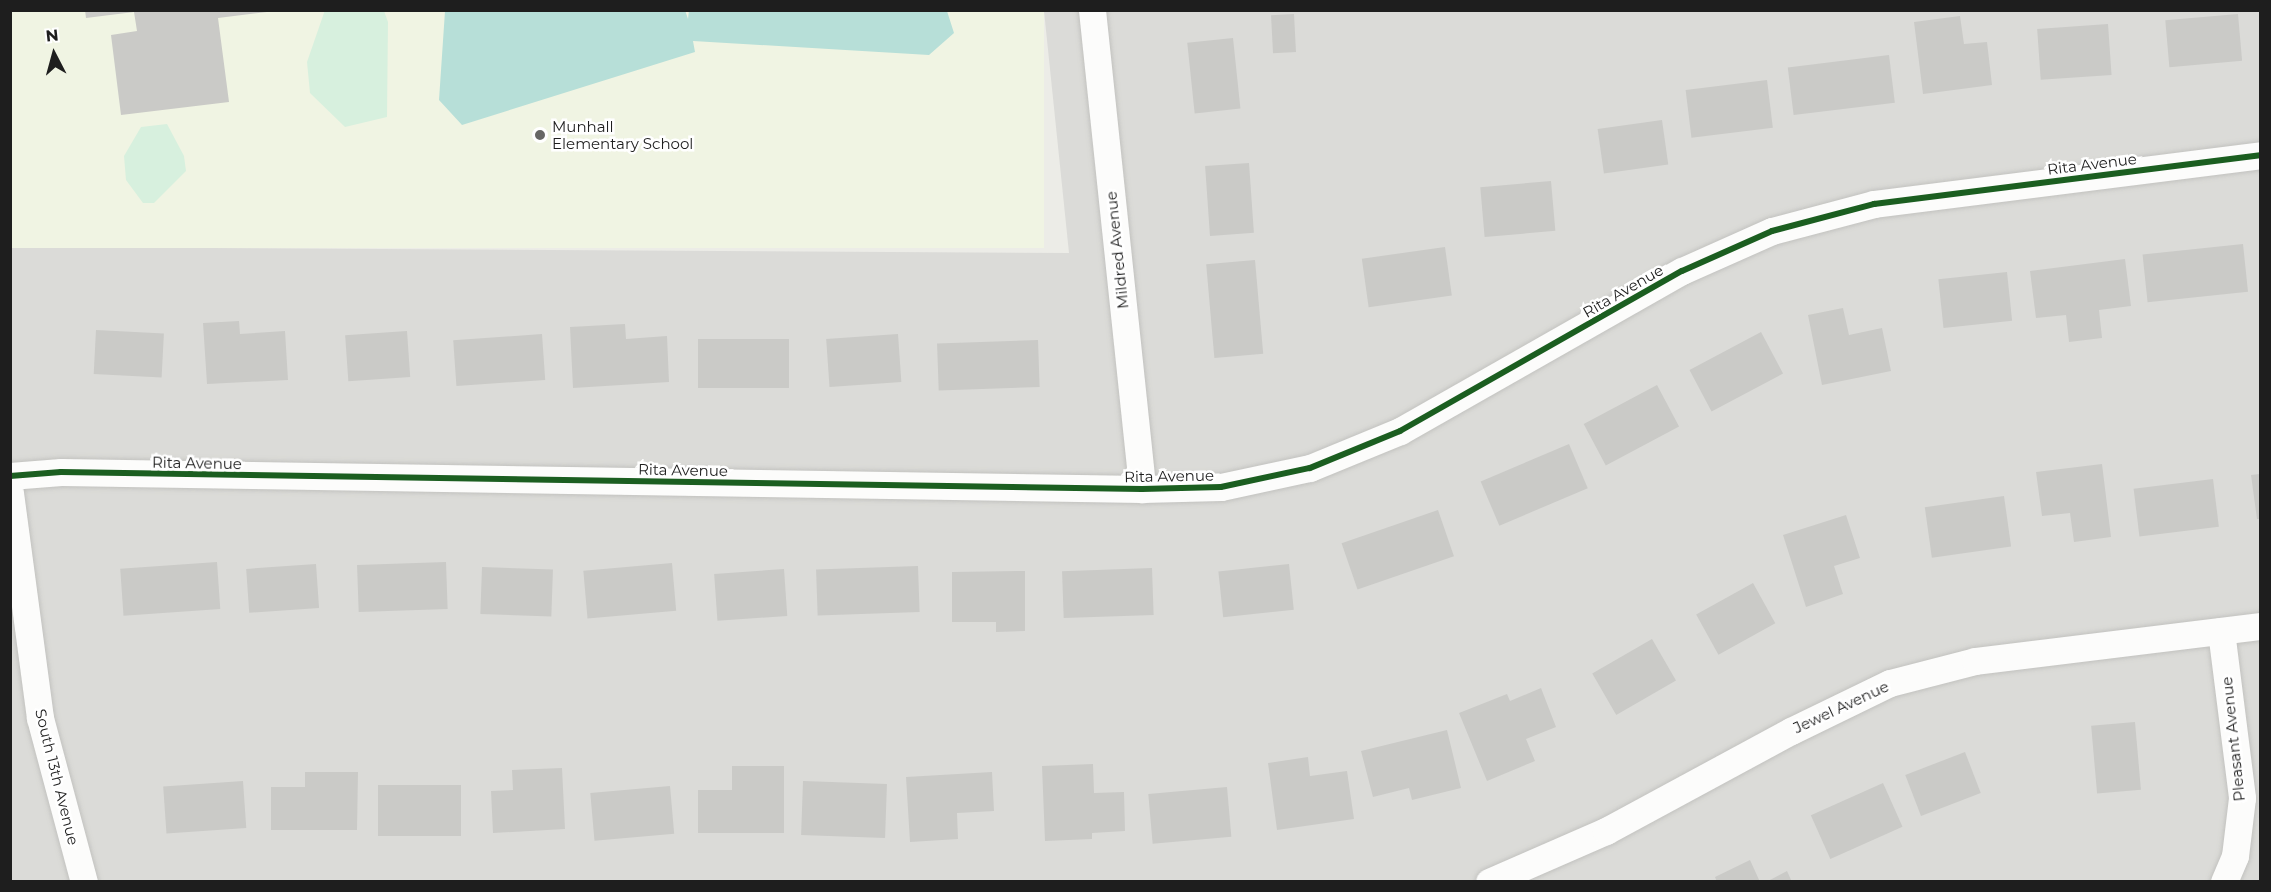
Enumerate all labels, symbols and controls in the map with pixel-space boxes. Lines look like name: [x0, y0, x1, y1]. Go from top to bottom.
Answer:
north arrow: [24, 24, 84, 84]
text: N: [45, 25, 59, 46]
place label: Munhall Elementary School: [552, 117, 693, 152]
marker: Munhall Elementary School: [533, 128, 547, 142]
street label: Rita Avenue: [2046, 150, 2138, 178]
street label: Mildred Avenue: [1102, 190, 1132, 310]
street label: Rita Avenue: [1580, 261, 1666, 321]
street label: Rita Avenue: [152, 453, 242, 473]
street label: Rita Avenue: [638, 460, 728, 480]
street label: Rita Avenue: [1124, 466, 1214, 486]
street label: Pleasant Avenue: [2217, 676, 2249, 802]
street label: Jewel Avenue: [1791, 677, 1891, 737]
street label: South 13th Avenue: [31, 707, 83, 847]

